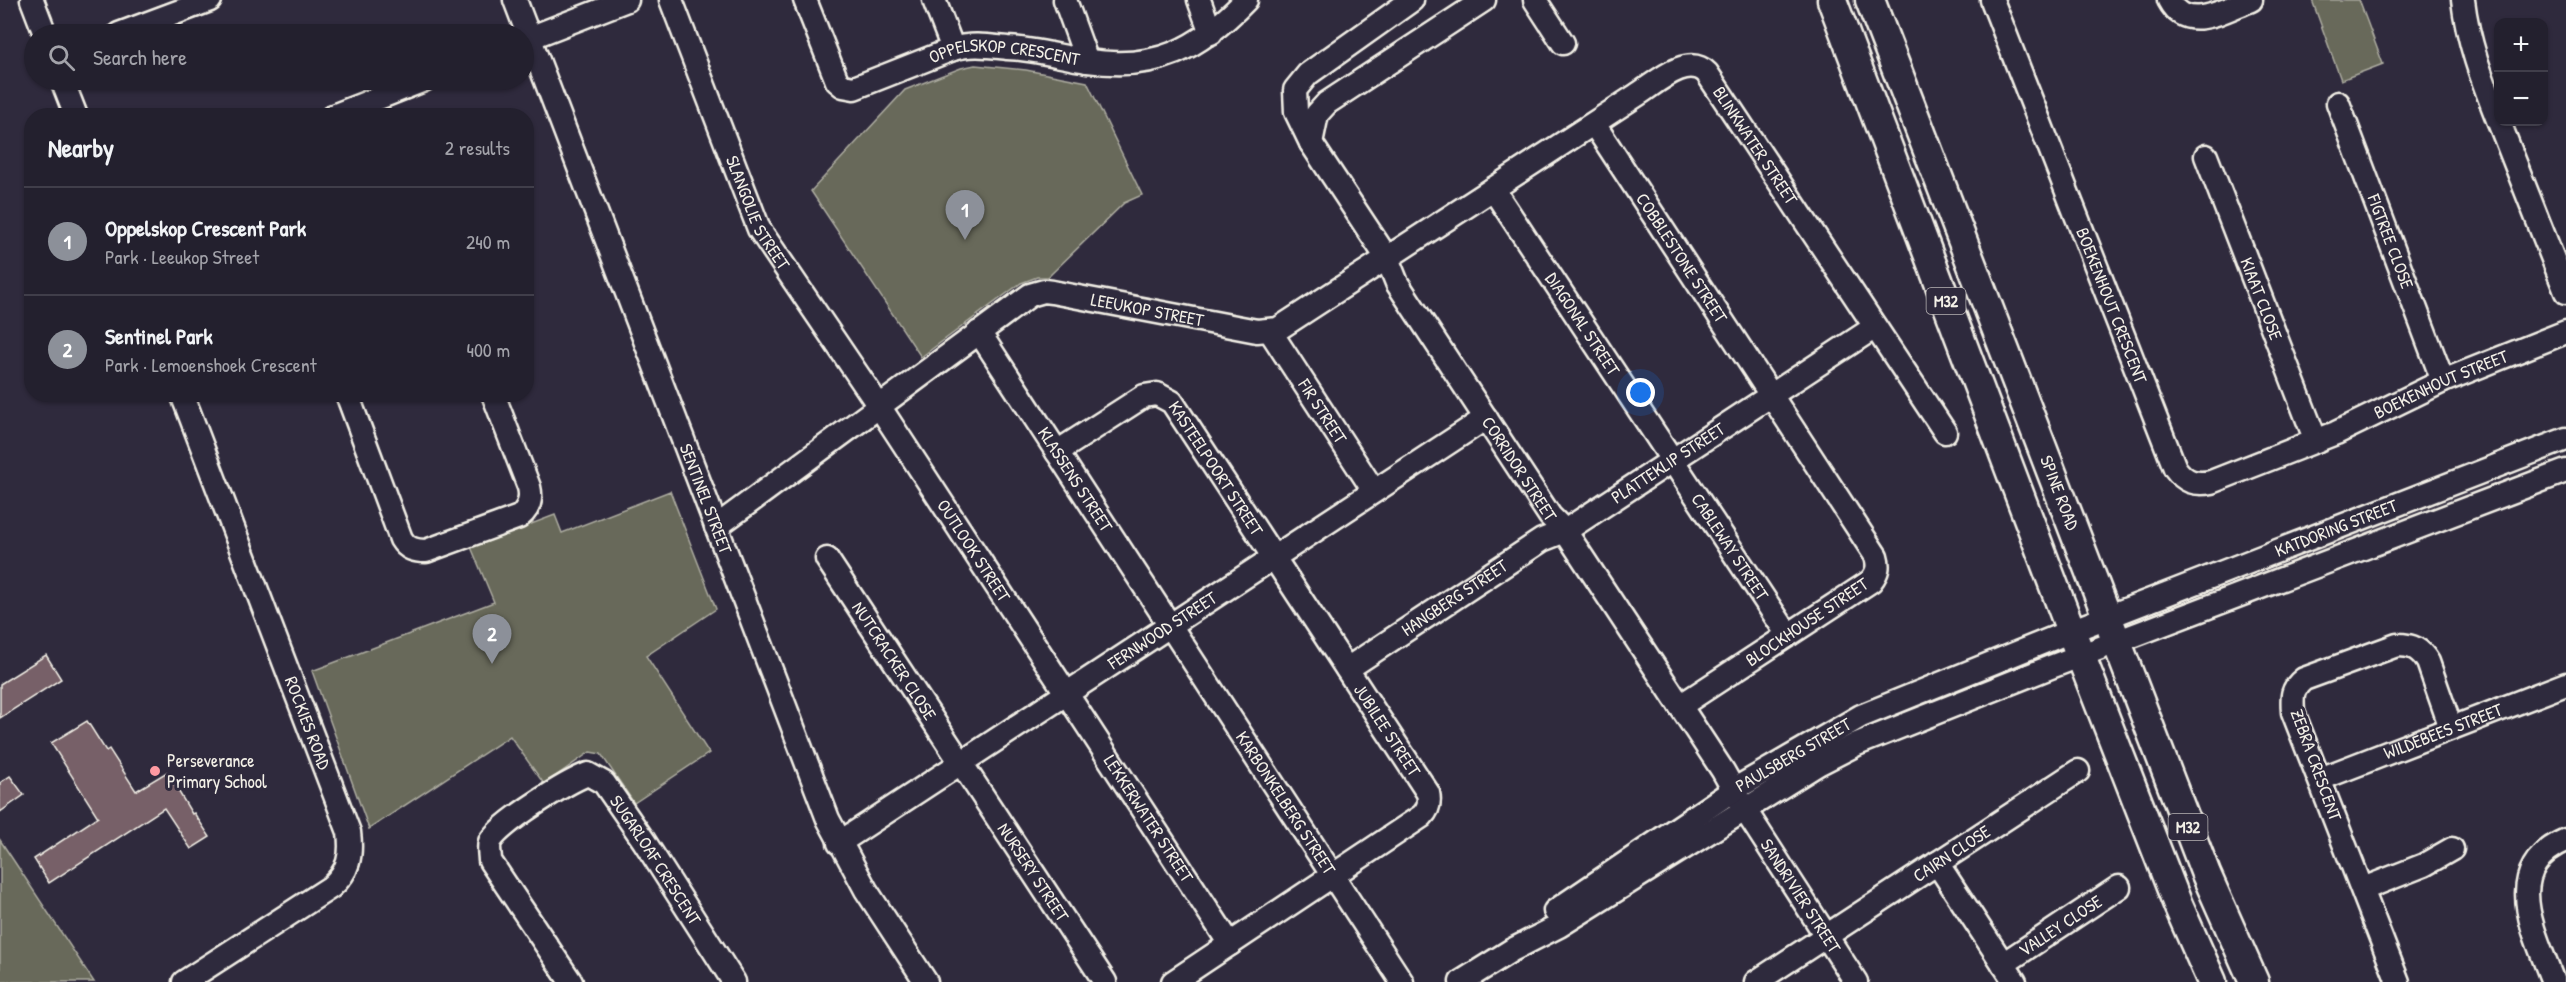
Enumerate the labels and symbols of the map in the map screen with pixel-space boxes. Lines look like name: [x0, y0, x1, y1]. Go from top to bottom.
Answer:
street label: OPPELSKOP CRESCENT: [925, 32, 1082, 72]
street label: BLINKWATER STREET: [1707, 81, 1804, 210]
street label: SLANGOLIE STREET: [720, 152, 796, 275]
street label: COBBLESTONE STREET: [1630, 188, 1734, 328]
pin: 1: [946, 190, 984, 240]
street label: FIGTREE CLOSE: [2361, 190, 2420, 292]
street label: BOEKENHOUT CRESCENT: [2070, 224, 2154, 387]
street label: KIAAT CLOSE: [2234, 254, 2289, 344]
street label: DIAGONAL STREET: [1540, 267, 1626, 381]
street label: LEEUKOP STREET: [1089, 287, 1206, 333]
road number: M32: [1926, 288, 1966, 314]
street label: BOEKENHOUT STREET: [2370, 343, 2512, 425]
street label: FIR STREET: [1292, 373, 1353, 449]
your location: [1626, 378, 1655, 407]
street label: KASTEELPOORT STREET: [1163, 396, 1269, 541]
street label: CORRIDOR STREET: [1476, 411, 1563, 526]
street label: PLATTEKLIP STREET: [1606, 416, 1730, 509]
street label: KLASSENS STREET: [1032, 422, 1119, 537]
street label: SENTINEL STREET: [674, 440, 739, 558]
street label: SPINE ROAD: [2034, 452, 2086, 534]
street label: CABLEWAY STREET: [1686, 488, 1775, 606]
street label: KATDORING STREET: [2271, 492, 2401, 563]
street label: OUTLOOK STREET: [931, 494, 1017, 607]
street label: HANGBERG STREET: [1396, 553, 1513, 642]
street label: BLOCKHOUSE STREET: [1740, 571, 1873, 672]
street label: FERNWOOD STREET: [1102, 585, 1222, 676]
street label: NUTCRACKER CLOSE: [846, 596, 943, 725]
pin: 2: [472, 614, 512, 664]
street label: ROCKIES ROAD: [279, 673, 337, 773]
street label: JUBILEE STREET: [1348, 679, 1427, 782]
street label: WILDEBEES STREET: [2380, 697, 2506, 765]
street label: ZEBRA CRESCENT: [2285, 705, 2348, 825]
street label: PAULSBERG STREET: [1731, 711, 1856, 798]
street label: KARBONKELBERG STREET: [1230, 726, 1342, 880]
place label: Perseverance Primary School: [167, 748, 267, 794]
street label: LEKKERWATER STREET: [1098, 750, 1200, 888]
marker: Perseverance Primary School: [148, 764, 162, 778]
street label: SUGARLOAF CRESCENT: [604, 790, 708, 930]
road number: M32: [2168, 814, 2208, 840]
street label: NURSERY STREET: [992, 818, 1075, 927]
street label: CAIRN CLOSE: [1908, 819, 1995, 888]
street label: SANDRIVIER STREET: [1755, 834, 1847, 958]
street label: VALLEY CLOSE: [2014, 889, 2107, 962]

